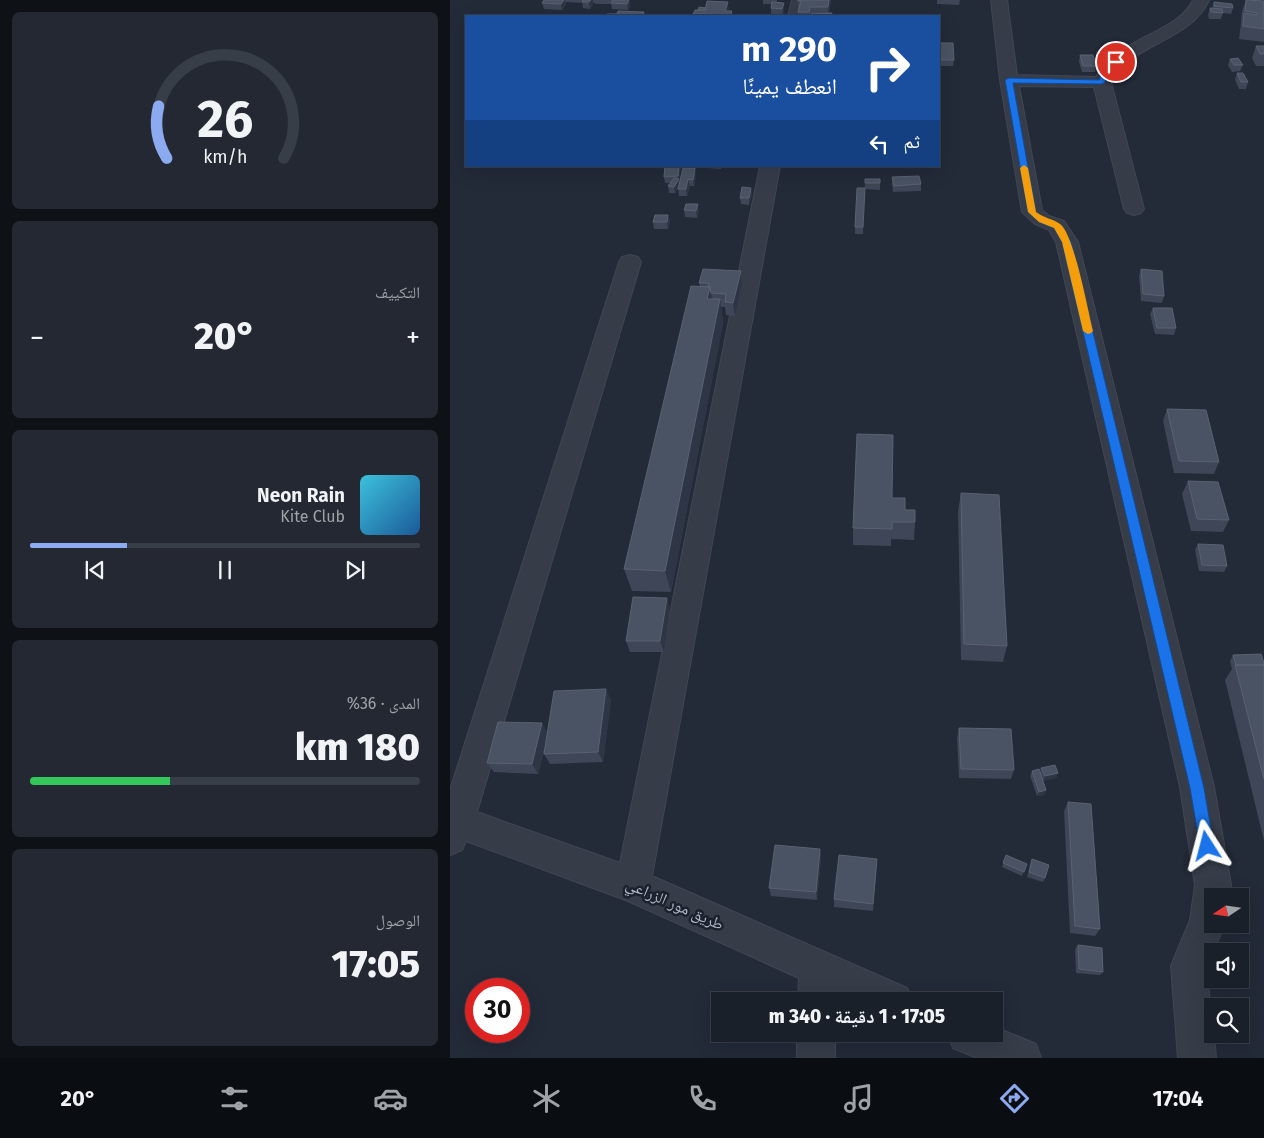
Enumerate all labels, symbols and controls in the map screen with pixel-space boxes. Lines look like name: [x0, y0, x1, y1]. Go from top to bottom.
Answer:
text: 290 m: [741, 28, 837, 70]
icon: right: [855, 35, 920, 100]
pin: [1095, 41, 1137, 83]
icon: arrive: [1102, 48, 1130, 76]
text: انعطف يمينًا: [742, 73, 837, 100]
text: 26: [197, 88, 253, 151]
icon: left: [865, 130, 893, 158]
text: ثم: [903, 130, 920, 153]
text: km/h: [203, 146, 247, 168]
text: التكييف: [375, 283, 420, 302]
text: 20°: [194, 313, 256, 359]
text: −: [30, 321, 44, 354]
text: +: [406, 321, 420, 354]
text: Neon Rain: [257, 484, 345, 507]
text: Kite Club: [280, 507, 345, 526]
icon: previous: [81, 556, 109, 584]
icon: pause: [211, 556, 239, 584]
icon: next: [341, 556, 369, 584]
text: المدى · 36%: [347, 694, 420, 713]
text: 180 km: [295, 724, 420, 770]
position arrow: [1180, 819, 1232, 871]
street label: طريق مور الزراعي: [622, 874, 727, 937]
north arrow: [1204, 888, 1249, 932]
map controls: [1204, 888, 1249, 1043]
text: الوصول: [376, 911, 420, 930]
text: 17:05: [332, 941, 420, 987]
button: sound: [1204, 943, 1249, 988]
speed limit sign: 30: [465, 978, 530, 1043]
button: search: [1204, 998, 1249, 1043]
text: 17:05 · 1 دقيقة · 340 m: [769, 1005, 945, 1028]
icon: filters: [217, 1081, 252, 1116]
icon: car: [373, 1081, 408, 1116]
icon: climate: [529, 1081, 564, 1116]
icon: phone: [685, 1081, 720, 1116]
icon: music: [841, 1081, 876, 1116]
icon: directions: [997, 1081, 1032, 1116]
text: 20°: [61, 1085, 96, 1112]
text: 17:04: [1152, 1085, 1204, 1112]

